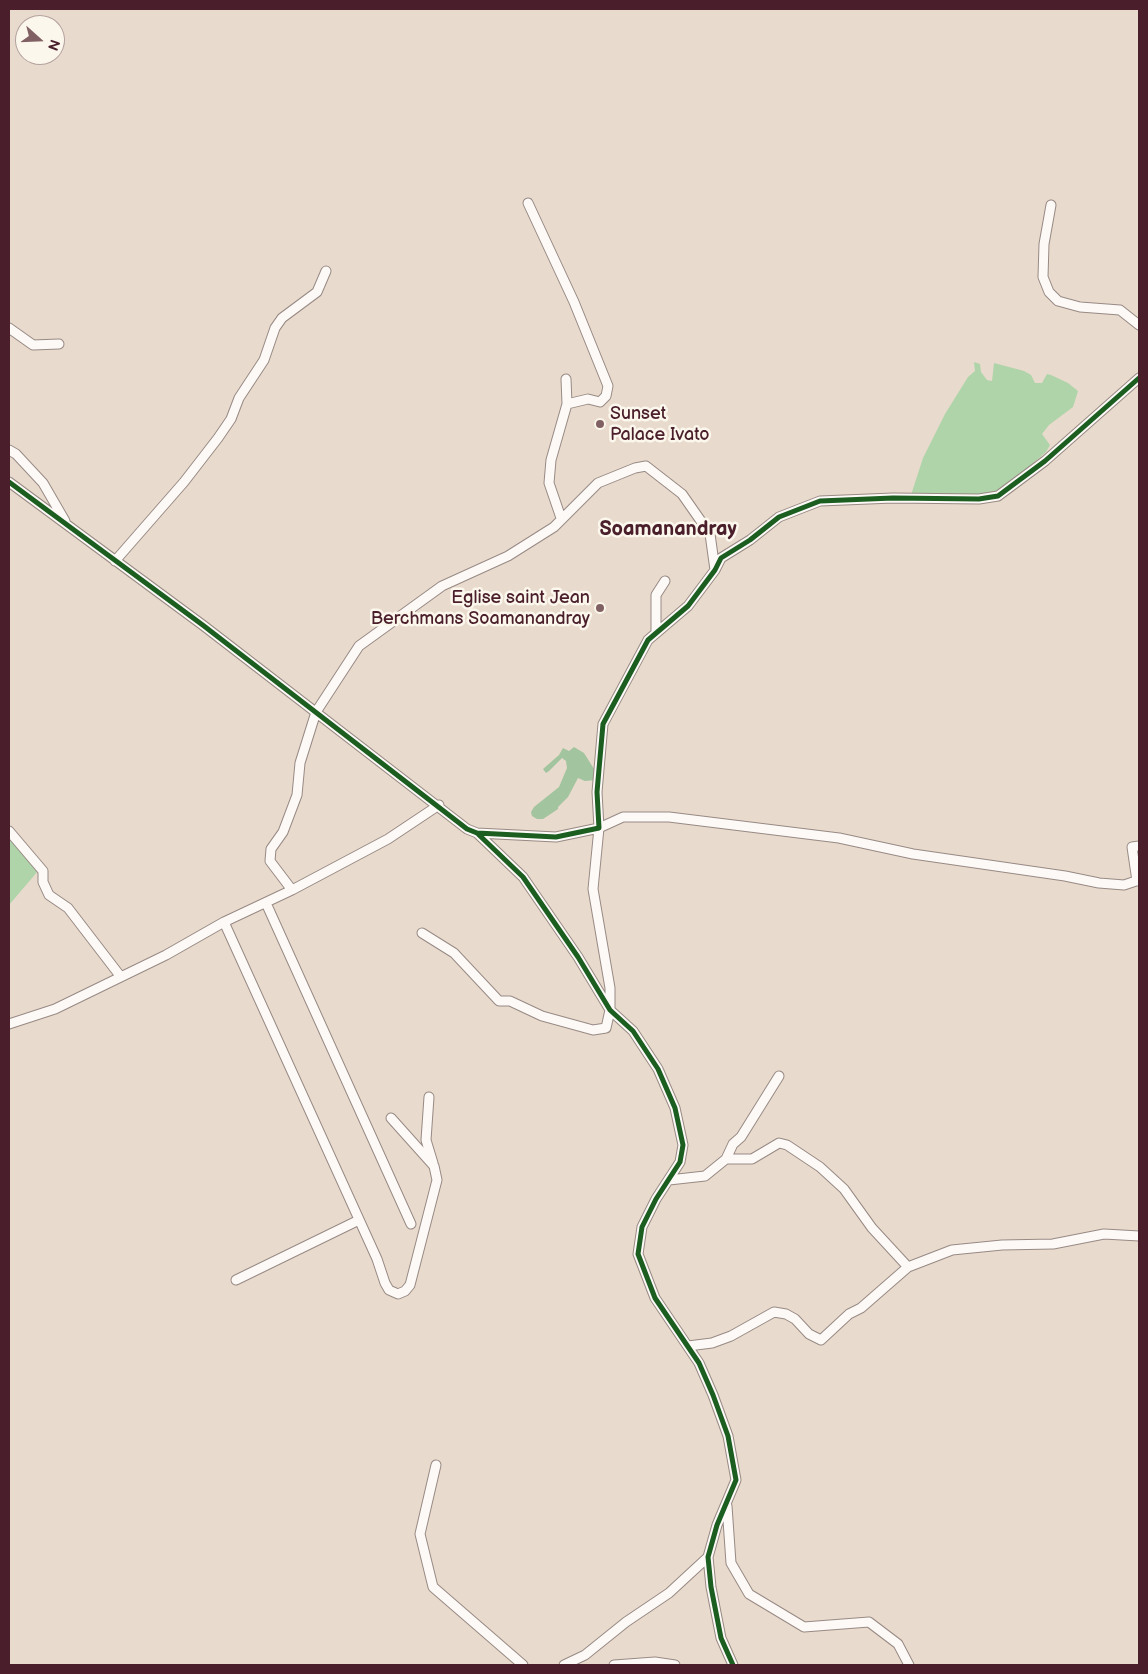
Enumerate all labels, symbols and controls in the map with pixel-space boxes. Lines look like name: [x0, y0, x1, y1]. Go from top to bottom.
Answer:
north arrow: [15, 15, 65, 65]
text: N: [44, 37, 63, 53]
place label: Sunset Palace Ivato: [610, 403, 709, 446]
marker: Sunset Palace Ivato: [594, 418, 606, 430]
district label: Soamanandray: [599, 518, 737, 542]
place label: Eglise saint Jean Berchmans Soamanandray: [371, 587, 590, 630]
marker: Eglise saint Jean Berchmans Soamanandray: [594, 602, 606, 614]

